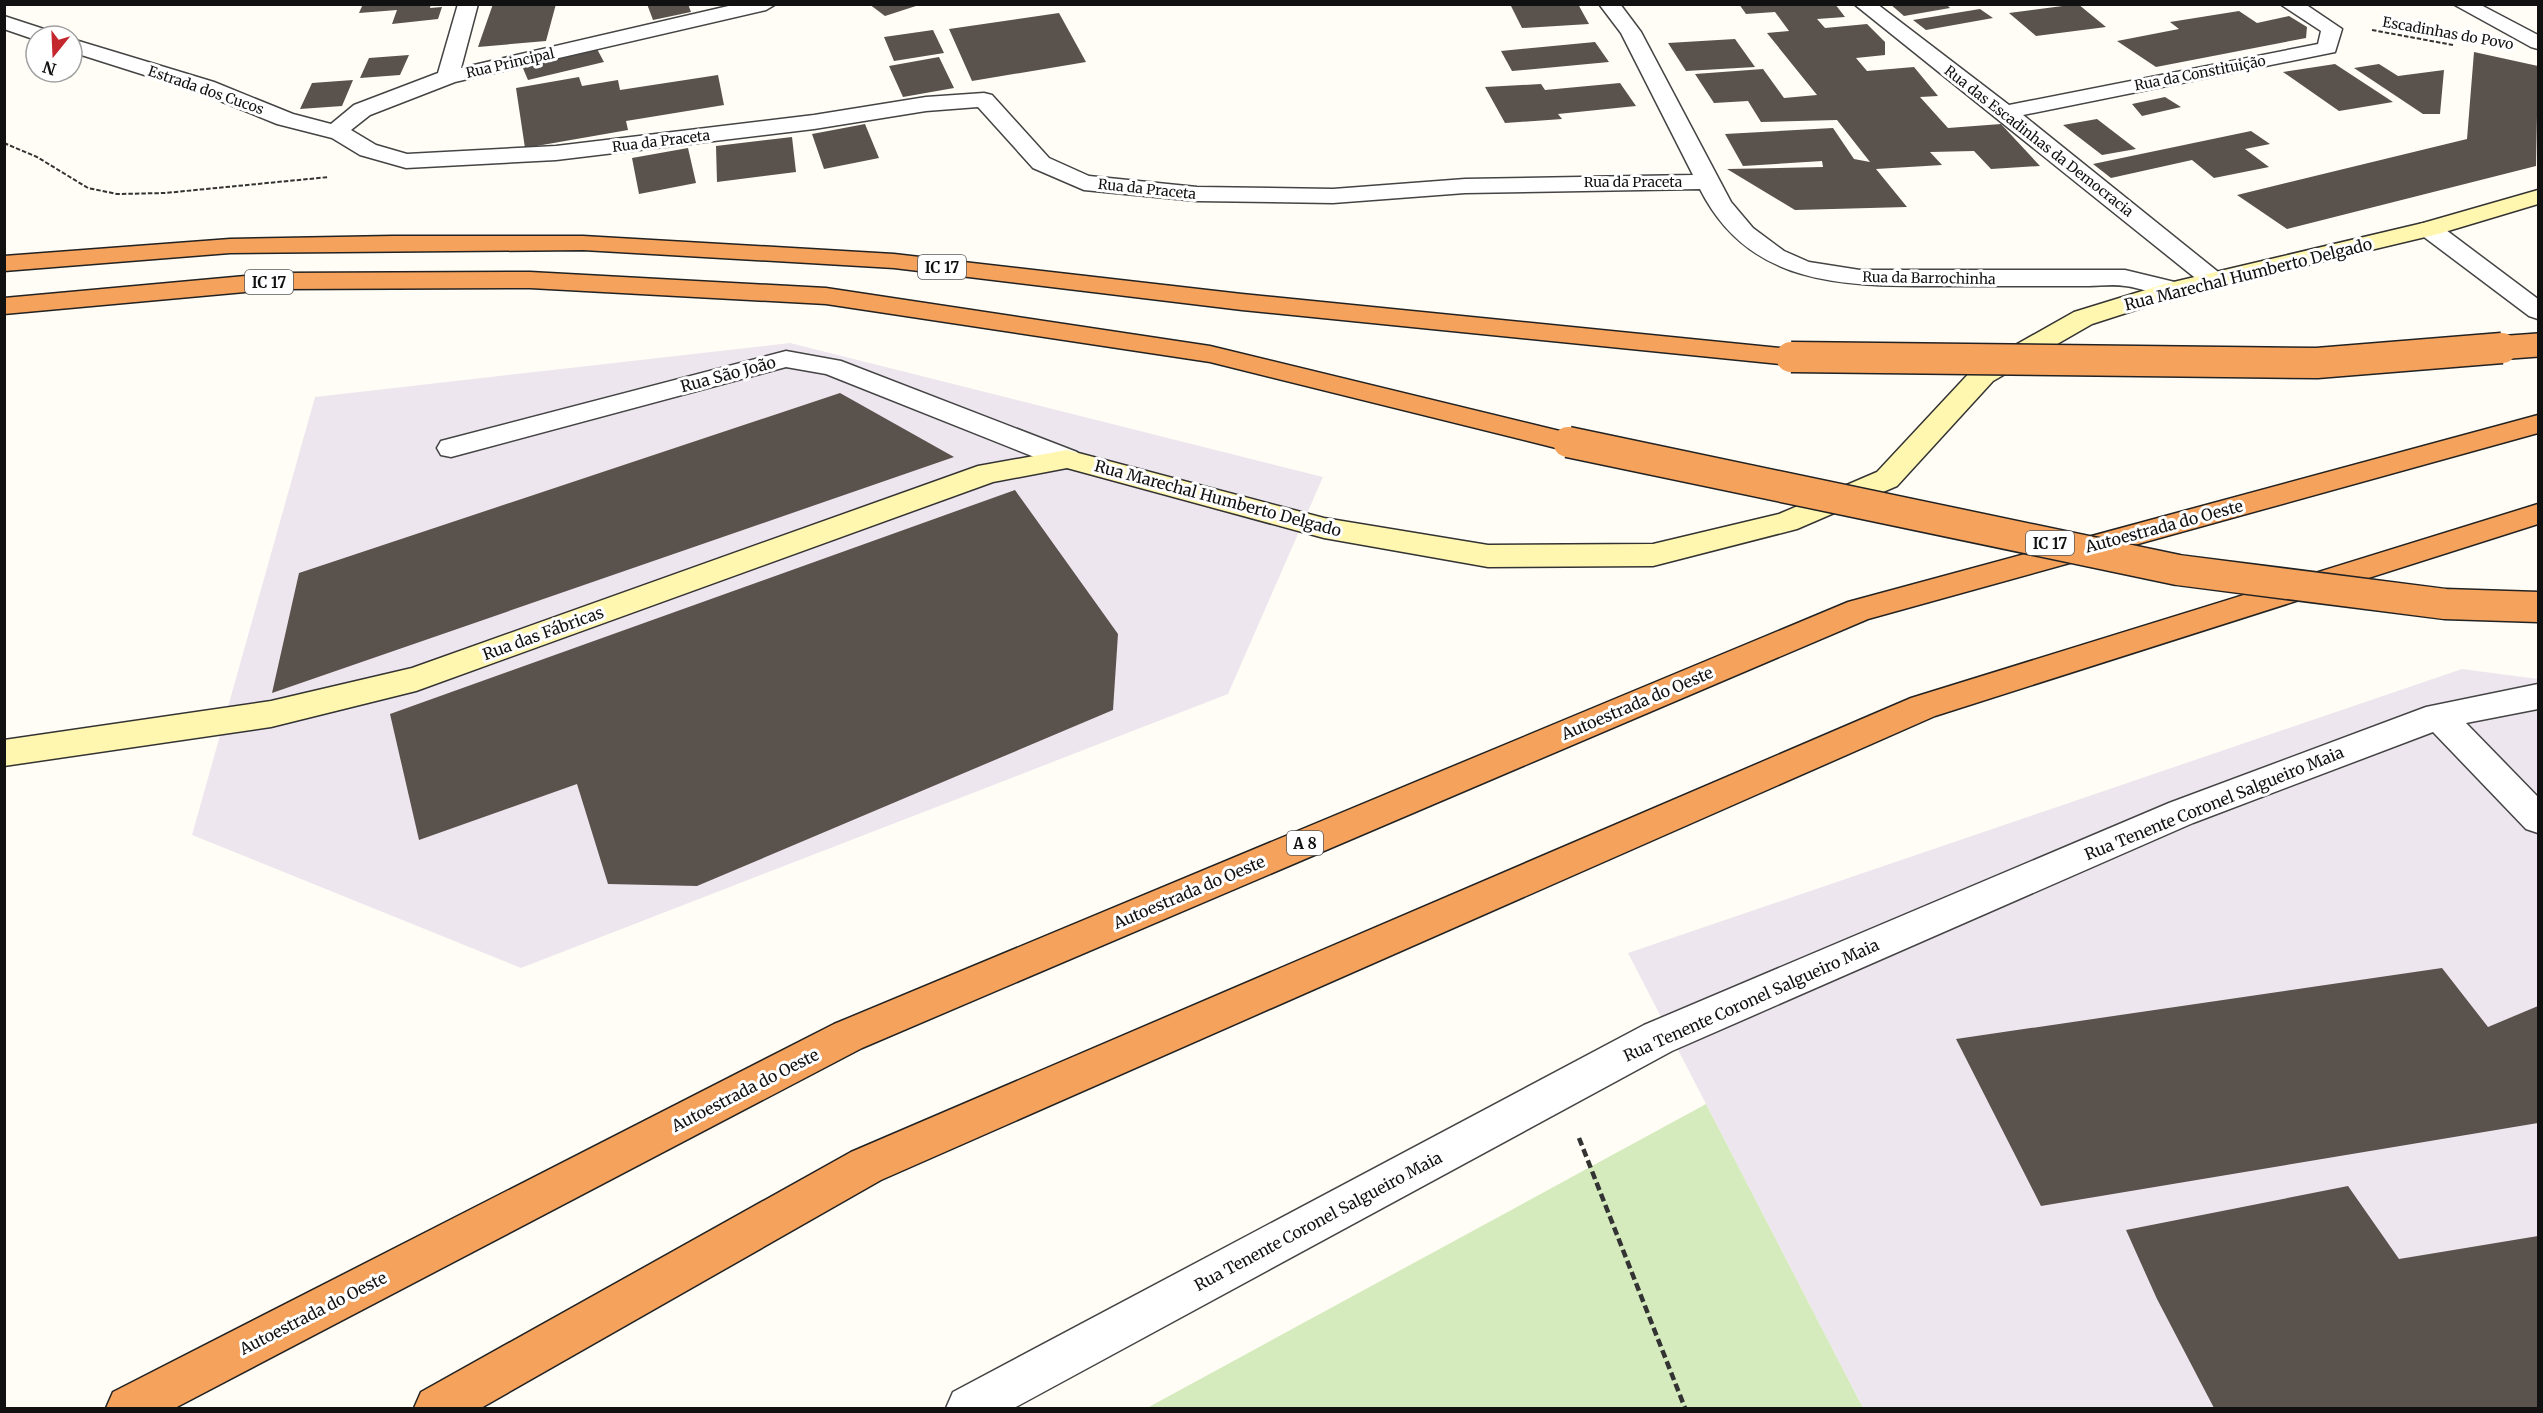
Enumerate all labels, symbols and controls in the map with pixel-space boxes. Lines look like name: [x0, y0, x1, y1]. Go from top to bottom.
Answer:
street label: Escadinhas do Povo: [2381, 13, 2515, 53]
north arrow: [24, 24, 84, 84]
street label: Rua Principal: [464, 44, 557, 82]
street label: Rua da Constituição: [2133, 51, 2267, 95]
text: N: [40, 57, 58, 80]
street label: Estrada dos Cucos: [146, 62, 266, 118]
street label: Rua das Escadinhas da Democracia: [1941, 62, 2138, 221]
street label: Rua da Praceta: [611, 126, 711, 156]
street label: Rua da Praceta: [1584, 173, 1683, 191]
street label: Rua da Praceta: [1097, 175, 1197, 203]
street label: Rua Marechal Humberto Delgado: [2122, 233, 2374, 315]
road number: IC 17: [918, 255, 966, 279]
street label: Rua da Barrochinha: [1862, 268, 1996, 288]
road number: IC 17: [245, 270, 293, 294]
street label: Rua São João: [678, 352, 778, 396]
street label: Rua Marechal Humberto Delgado: [1092, 455, 1344, 541]
street label: Autoestrada do Oeste: [2082, 495, 2245, 557]
road number: IC 17: [2026, 531, 2074, 555]
street label: Rua das Fábricas: [480, 602, 606, 664]
street label: Autoestrada do Oeste: [1557, 662, 1716, 744]
street label: Rua Tenente Coronel Salgueiro Maia: [2082, 742, 2347, 864]
road number: A 8: [1287, 831, 1323, 855]
street label: Autoestrada do Oeste: [1109, 851, 1268, 933]
street label: Rua Tenente Coronel Salgueiro Maia: [1620, 934, 1882, 1066]
street label: Autoestrada do Oeste: [667, 1044, 822, 1136]
street label: Rua Tenente Coronel Salgueiro Maia: [1191, 1147, 1446, 1295]
street label: Autoestrada do Oeste: [235, 1267, 390, 1359]

